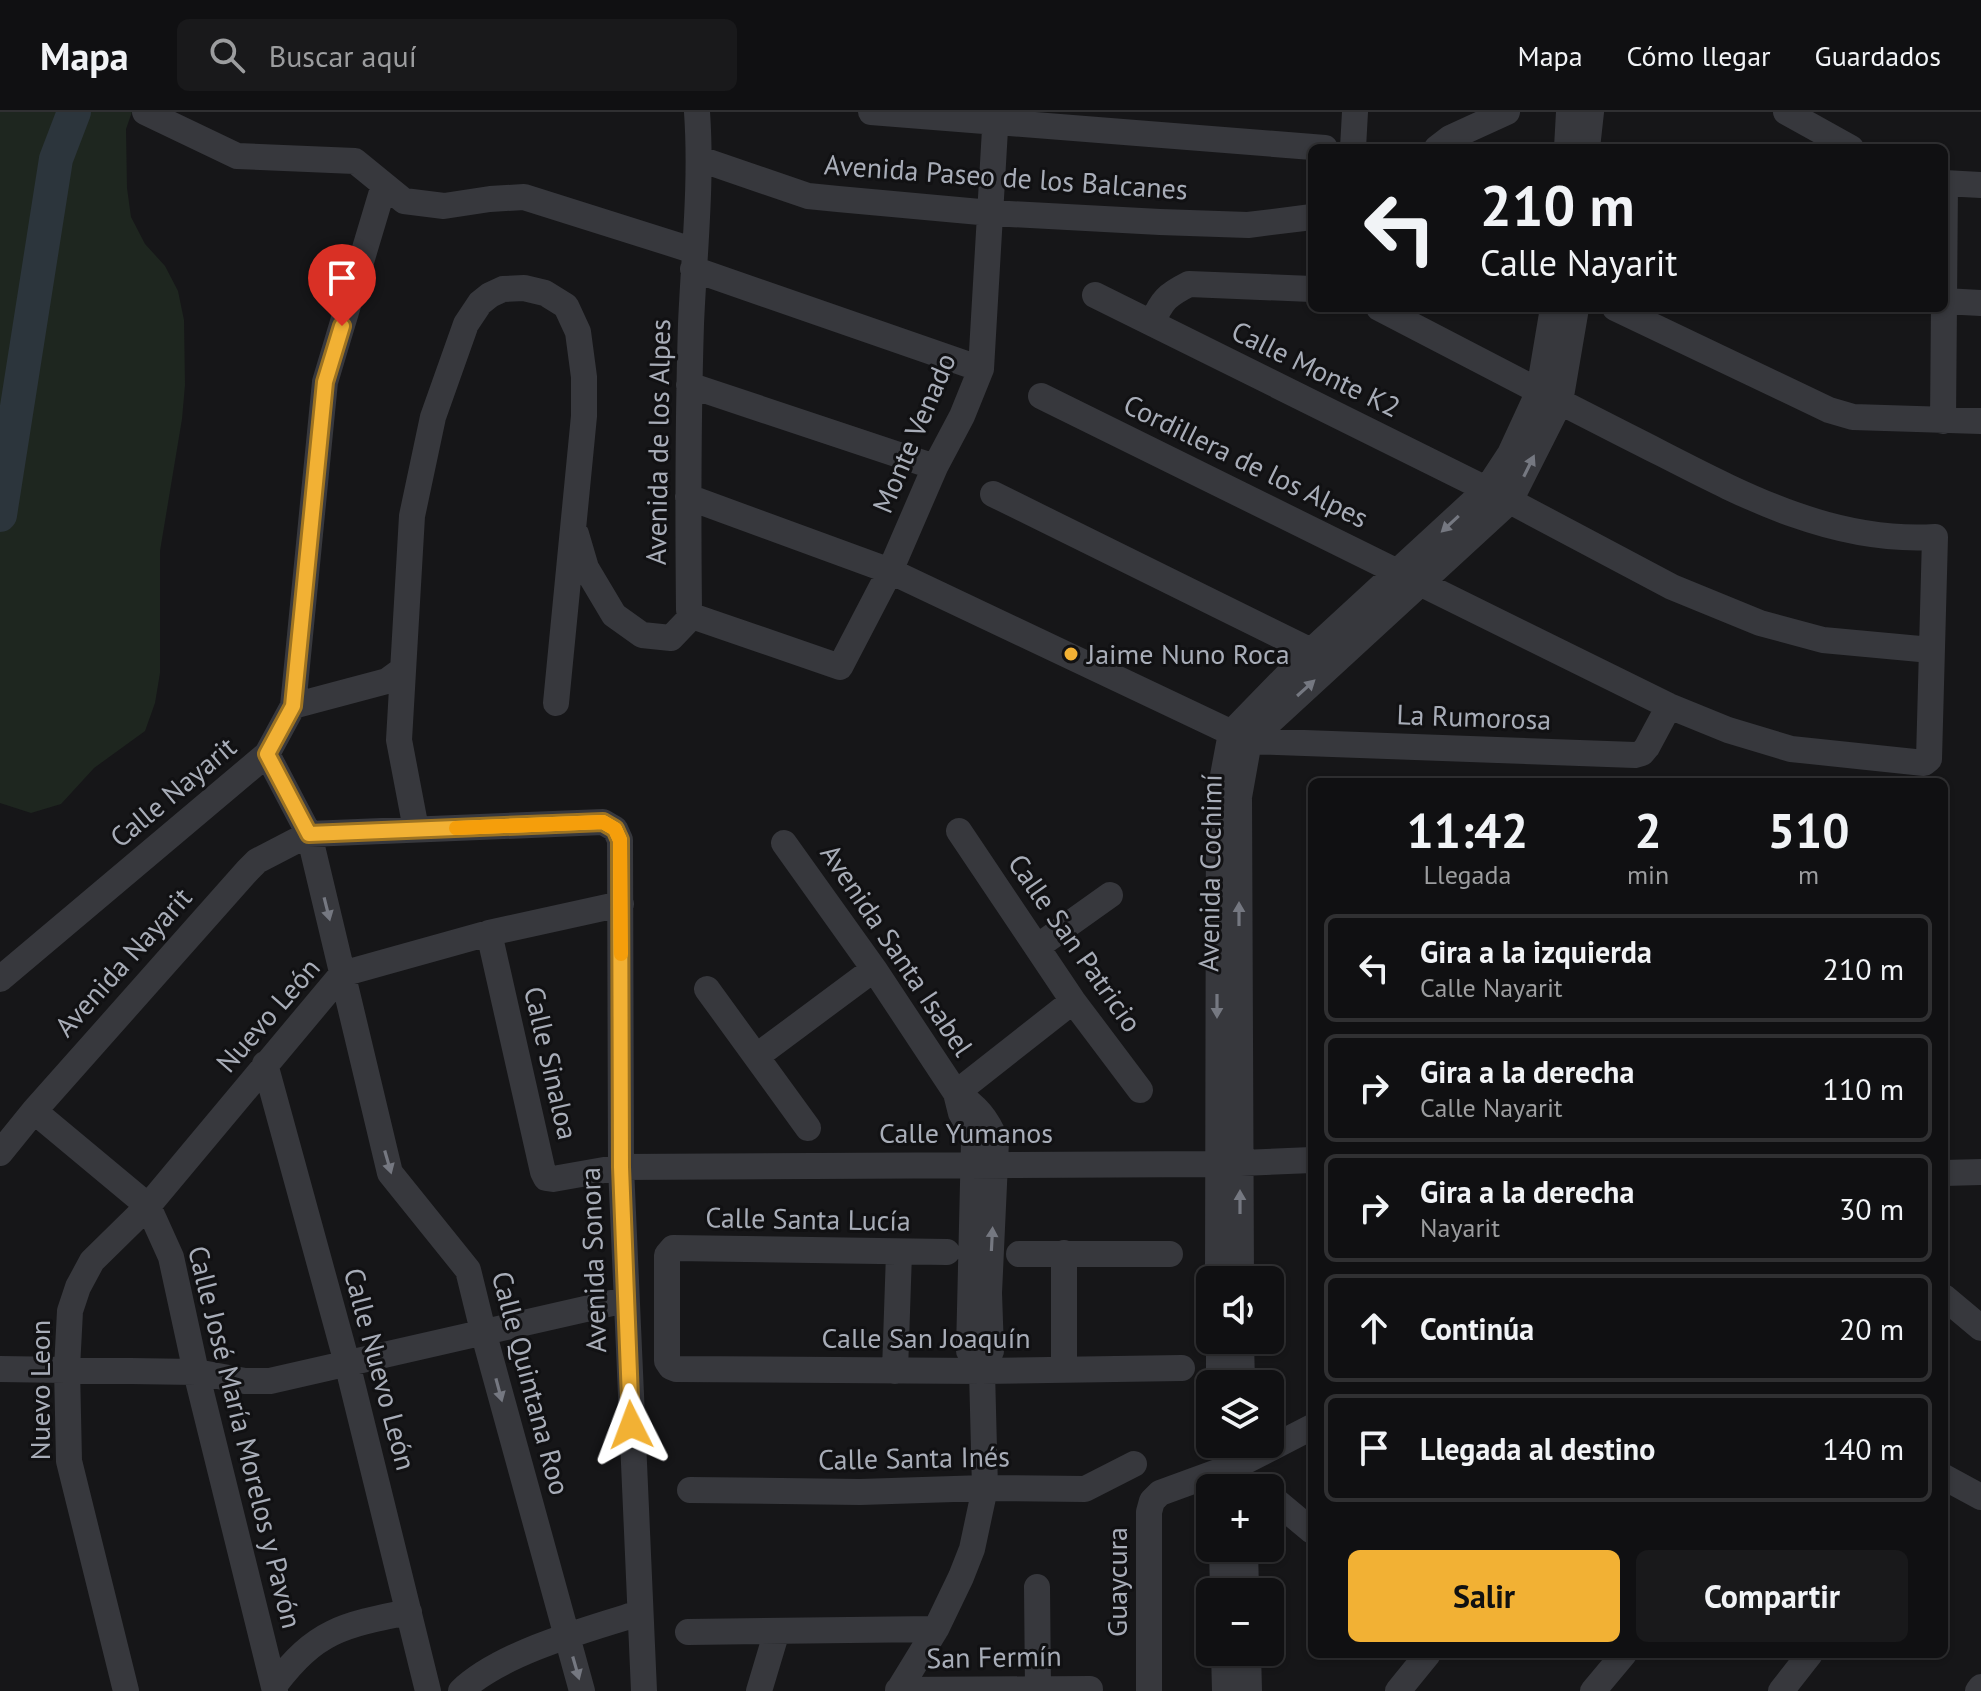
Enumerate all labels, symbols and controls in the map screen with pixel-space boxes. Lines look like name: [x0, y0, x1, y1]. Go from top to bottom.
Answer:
search box: [177, 19, 737, 91]
text: Mapa: [40, 31, 129, 80]
icon: search: [205, 33, 249, 77]
text: Buscar aquí: [269, 36, 417, 75]
text: Mapa: [1518, 37, 1583, 74]
text: Cómo llegar: [1627, 37, 1771, 74]
text: Guardados: [1815, 37, 1941, 74]
street label: Avenida Paseo de los Balcanes: [823, 145, 1189, 208]
text: 210 m: [1480, 169, 1635, 241]
icon: left: [1348, 176, 1452, 280]
text: Calle Nayarit: [1480, 239, 1678, 286]
pin: [308, 244, 376, 326]
icon: arrive: [320, 256, 364, 300]
street label: Calle Monte K2: [1226, 312, 1407, 425]
street label: Avenida de los Alpes: [637, 319, 678, 565]
street label: Monte Venado: [863, 347, 964, 518]
street label: Cordillera de los Alpes: [1118, 385, 1375, 536]
one-way arrow: [1522, 455, 1536, 478]
one-way arrow: [1441, 514, 1460, 532]
place label: Jaime Nuno Roca: [1086, 635, 1290, 672]
marker: Jaime Nuno Roca: [1062, 645, 1080, 663]
one-way arrow: [1297, 680, 1316, 698]
street label: La Rumorosa: [1396, 695, 1552, 738]
street label: Calle Nayarit: [102, 728, 244, 855]
street label: Avenida Cochimí: [1189, 774, 1230, 972]
text: 11:42: [1407, 799, 1528, 861]
text: 2: [1634, 799, 1662, 861]
text: 510: [1768, 799, 1849, 861]
street label: Avenida Santa Isabel: [813, 836, 982, 1063]
street label: Calle San Patricio: [1000, 846, 1151, 1039]
text: Llegada: [1424, 858, 1511, 891]
text: min: [1627, 858, 1669, 891]
text: m: [1798, 858, 1819, 891]
street label: Avenida Nayarit: [46, 879, 200, 1044]
one-way arrow: [321, 897, 334, 922]
one-way arrow: [1233, 901, 1245, 926]
text: Gira a la izquierda: [1420, 932, 1652, 971]
icon: left: [1352, 946, 1396, 990]
text: 210 m: [1823, 949, 1904, 988]
street label: Nuevo León: [208, 950, 328, 1080]
text: Calle Nayarit: [1420, 971, 1563, 1004]
street label: Calle Sinaloa: [516, 983, 587, 1143]
one-way arrow: [1211, 994, 1223, 1019]
text: Gira a la derecha: [1420, 1052, 1634, 1091]
icon: right: [1352, 1066, 1396, 1110]
text: 110 m: [1823, 1069, 1904, 1108]
text: Calle Nayarit: [1420, 1091, 1563, 1124]
street label: Calle Yumanos: [879, 1114, 1053, 1151]
one-way arrow: [382, 1150, 395, 1174]
street label: Avenida Sonora: [571, 1167, 614, 1353]
text: Gira a la derecha: [1420, 1172, 1634, 1211]
icon: right: [1352, 1186, 1396, 1230]
one-way arrow: [1234, 1189, 1246, 1214]
text: 30 m: [1839, 1189, 1904, 1228]
street label: Calle Santa Lucía: [705, 1198, 911, 1239]
text: Nayarit: [1420, 1211, 1500, 1244]
one-way arrow: [985, 1226, 998, 1251]
street label: Calle José María Morelos y Pavón: [180, 1242, 311, 1632]
street label: Calle Nuevo León: [336, 1264, 425, 1474]
map controls: [1196, 1266, 1284, 1666]
button: sound: [1196, 1266, 1284, 1354]
street label: Calle Quintana Roo: [484, 1267, 579, 1499]
icon: ahead: [1352, 1306, 1396, 1350]
text: Continúa: [1420, 1309, 1534, 1348]
text: 20 m: [1839, 1309, 1904, 1348]
street label: Calle San Joaquín: [822, 1319, 1031, 1356]
street label: Nuevo Leon: [21, 1320, 58, 1460]
button: layers: [1196, 1370, 1284, 1458]
one-way arrow: [493, 1379, 506, 1403]
position arrow: [589, 1383, 673, 1467]
icon: arrive: [1352, 1426, 1396, 1470]
text: Llegada al destino: [1420, 1429, 1655, 1468]
text: 140 m: [1823, 1429, 1904, 1468]
street label: Calle Santa Inés: [818, 1437, 1010, 1478]
button: +: [1196, 1474, 1284, 1562]
street label: Guaycura: [1098, 1527, 1135, 1637]
button: Salir: [1348, 1550, 1620, 1642]
button: Compartir: [1636, 1550, 1908, 1642]
button: −: [1196, 1578, 1284, 1666]
street label: San Fermín: [926, 1637, 1062, 1676]
one-way arrow: [570, 1656, 582, 1681]

